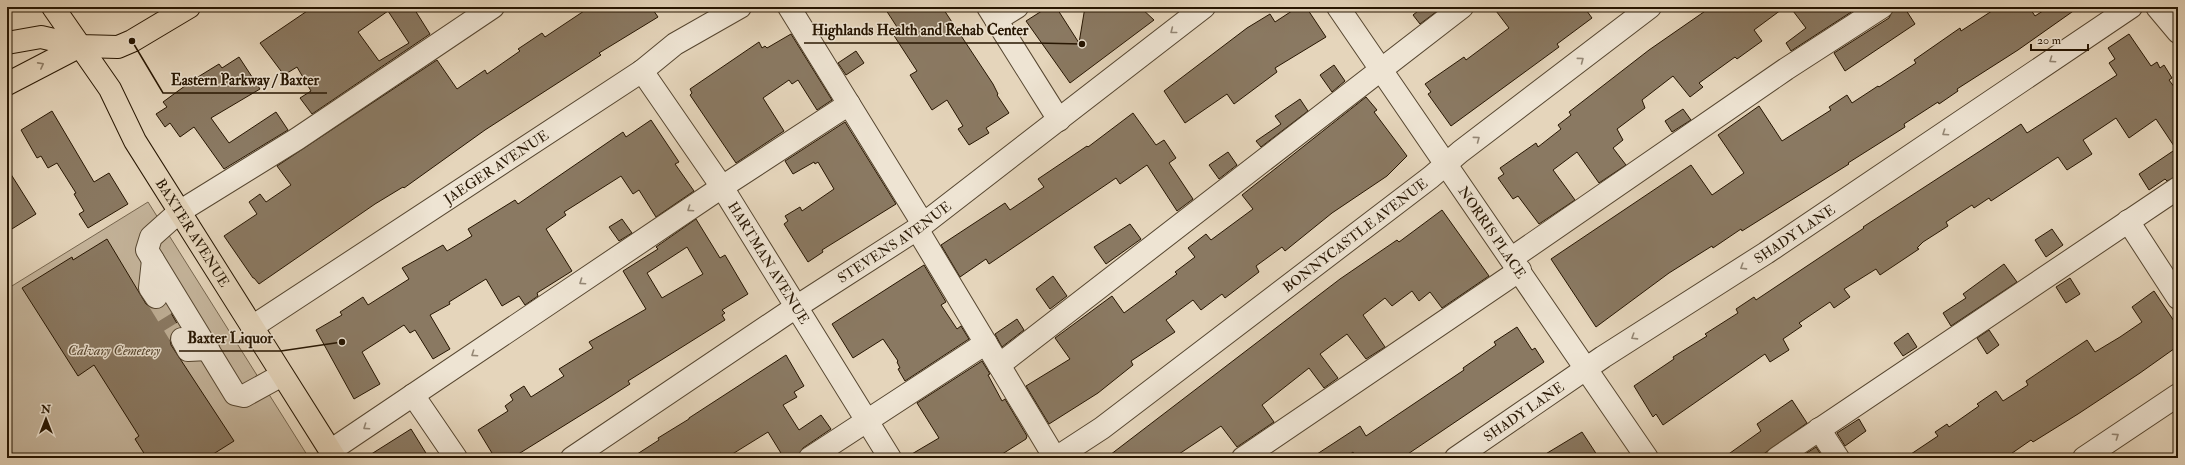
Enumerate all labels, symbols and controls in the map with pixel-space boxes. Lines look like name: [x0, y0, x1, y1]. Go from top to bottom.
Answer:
callout: Highlands Health and Rehab Center: [804, 16, 1037, 43]
text: Highlands Health and Rehab Center: [812, 21, 1029, 41]
one-way arrow: [1170, 26, 1177, 33]
scale bar: [2031, 26, 2088, 52]
text: 20 m: [2037, 33, 2062, 48]
one-way arrow: [2050, 55, 2057, 62]
one-way arrow: [1576, 58, 1583, 65]
one-way arrow: [37, 62, 44, 70]
callout: Eastern Parkway / Baxter: [163, 66, 327, 93]
text: Eastern Parkway / Baxter: [171, 71, 320, 91]
street label: JAEGER AVENUE: [440, 127, 552, 208]
one-way arrow: [1942, 128, 1949, 135]
one-way arrow: [1473, 136, 1480, 143]
street label: BONNYCASTLE AVENUE: [1279, 175, 1431, 296]
street label: BAXTER AVENUE: [152, 176, 233, 290]
street label: NORRIS PLACE: [1454, 183, 1529, 282]
street label: STEVENS AVENUE: [834, 198, 955, 287]
street label: HARTMAN AVENUE: [724, 199, 813, 327]
street label: SHADY LANE: [1751, 201, 1838, 267]
one-way arrow: [687, 204, 694, 212]
one-way arrow: [1740, 262, 1747, 270]
one-way arrow: [579, 277, 586, 285]
callout: Baxter Liquor: [179, 324, 281, 351]
text: Baxter Liquor: [187, 329, 273, 349]
one-way arrow: [1631, 332, 1638, 340]
park label: Calvary Cemetery: [68, 342, 160, 359]
one-way arrow: [471, 349, 478, 357]
street label: SHADY LANE: [1480, 378, 1567, 446]
north arrow: [26, 399, 66, 439]
text: N: [40, 403, 52, 416]
one-way arrow: [363, 422, 370, 430]
one-way arrow: [2112, 433, 2119, 441]

